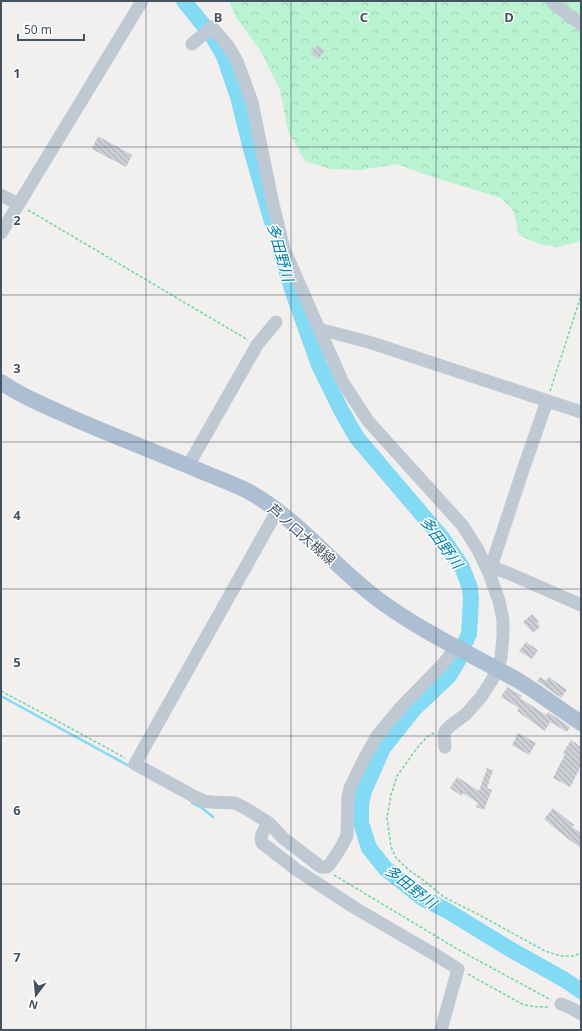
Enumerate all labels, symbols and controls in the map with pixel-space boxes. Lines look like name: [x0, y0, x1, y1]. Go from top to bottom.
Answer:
text: B: [214, 8, 222, 26]
text: C: [360, 8, 368, 26]
text: D: [504, 8, 514, 26]
scale bar: [18, 16, 84, 42]
text: 50 m: [24, 21, 52, 38]
text: 1: [13, 64, 21, 82]
text: 2: [13, 211, 21, 229]
water label: 多田野川: [263, 220, 299, 286]
text: 3: [13, 359, 21, 377]
street label: 芦ノ口大槻線: [264, 499, 340, 569]
text: 4: [13, 506, 21, 524]
water label: 多田野川: [416, 512, 469, 574]
text: 5: [13, 653, 21, 671]
text: 6: [13, 801, 21, 819]
water label: 多田野川: [381, 860, 442, 914]
text: 7: [13, 948, 21, 966]
north arrow: [16, 975, 56, 1015]
text: N: [27, 997, 39, 1014]

